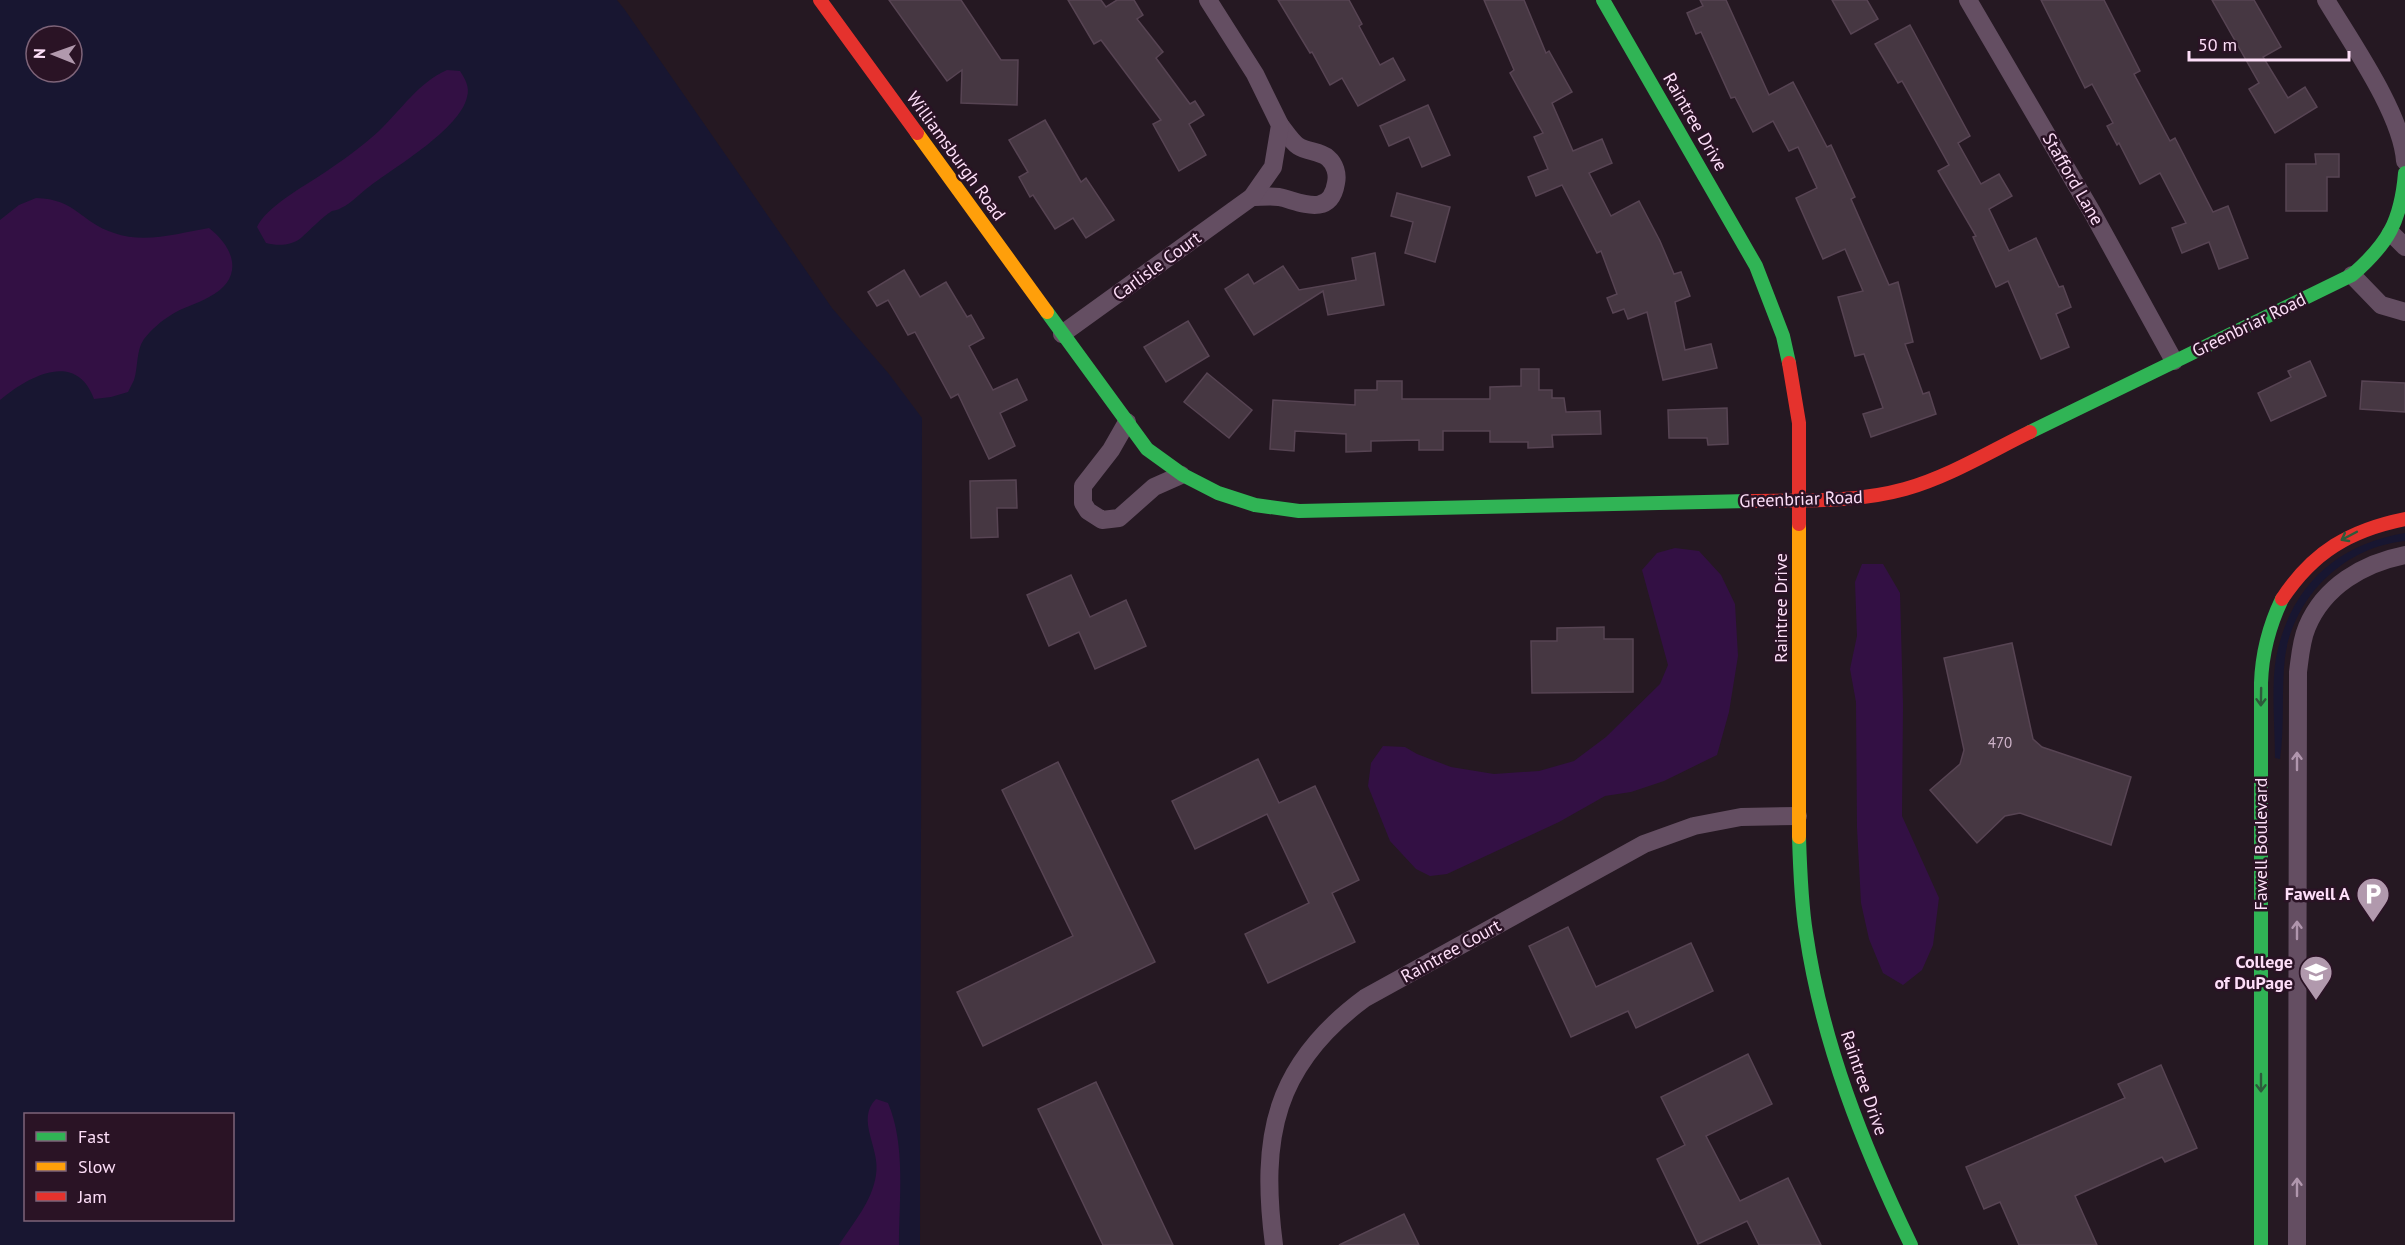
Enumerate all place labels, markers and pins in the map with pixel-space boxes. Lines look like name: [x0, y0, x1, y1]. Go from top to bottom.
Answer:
parking icon: Fawell A: [2355, 876, 2391, 923]
place label: Fawell A: [2285, 882, 2350, 905]
place label: College of DuPage: [2214, 950, 2293, 994]
school or university icon: College of DuPage: [2298, 954, 2334, 1001]

